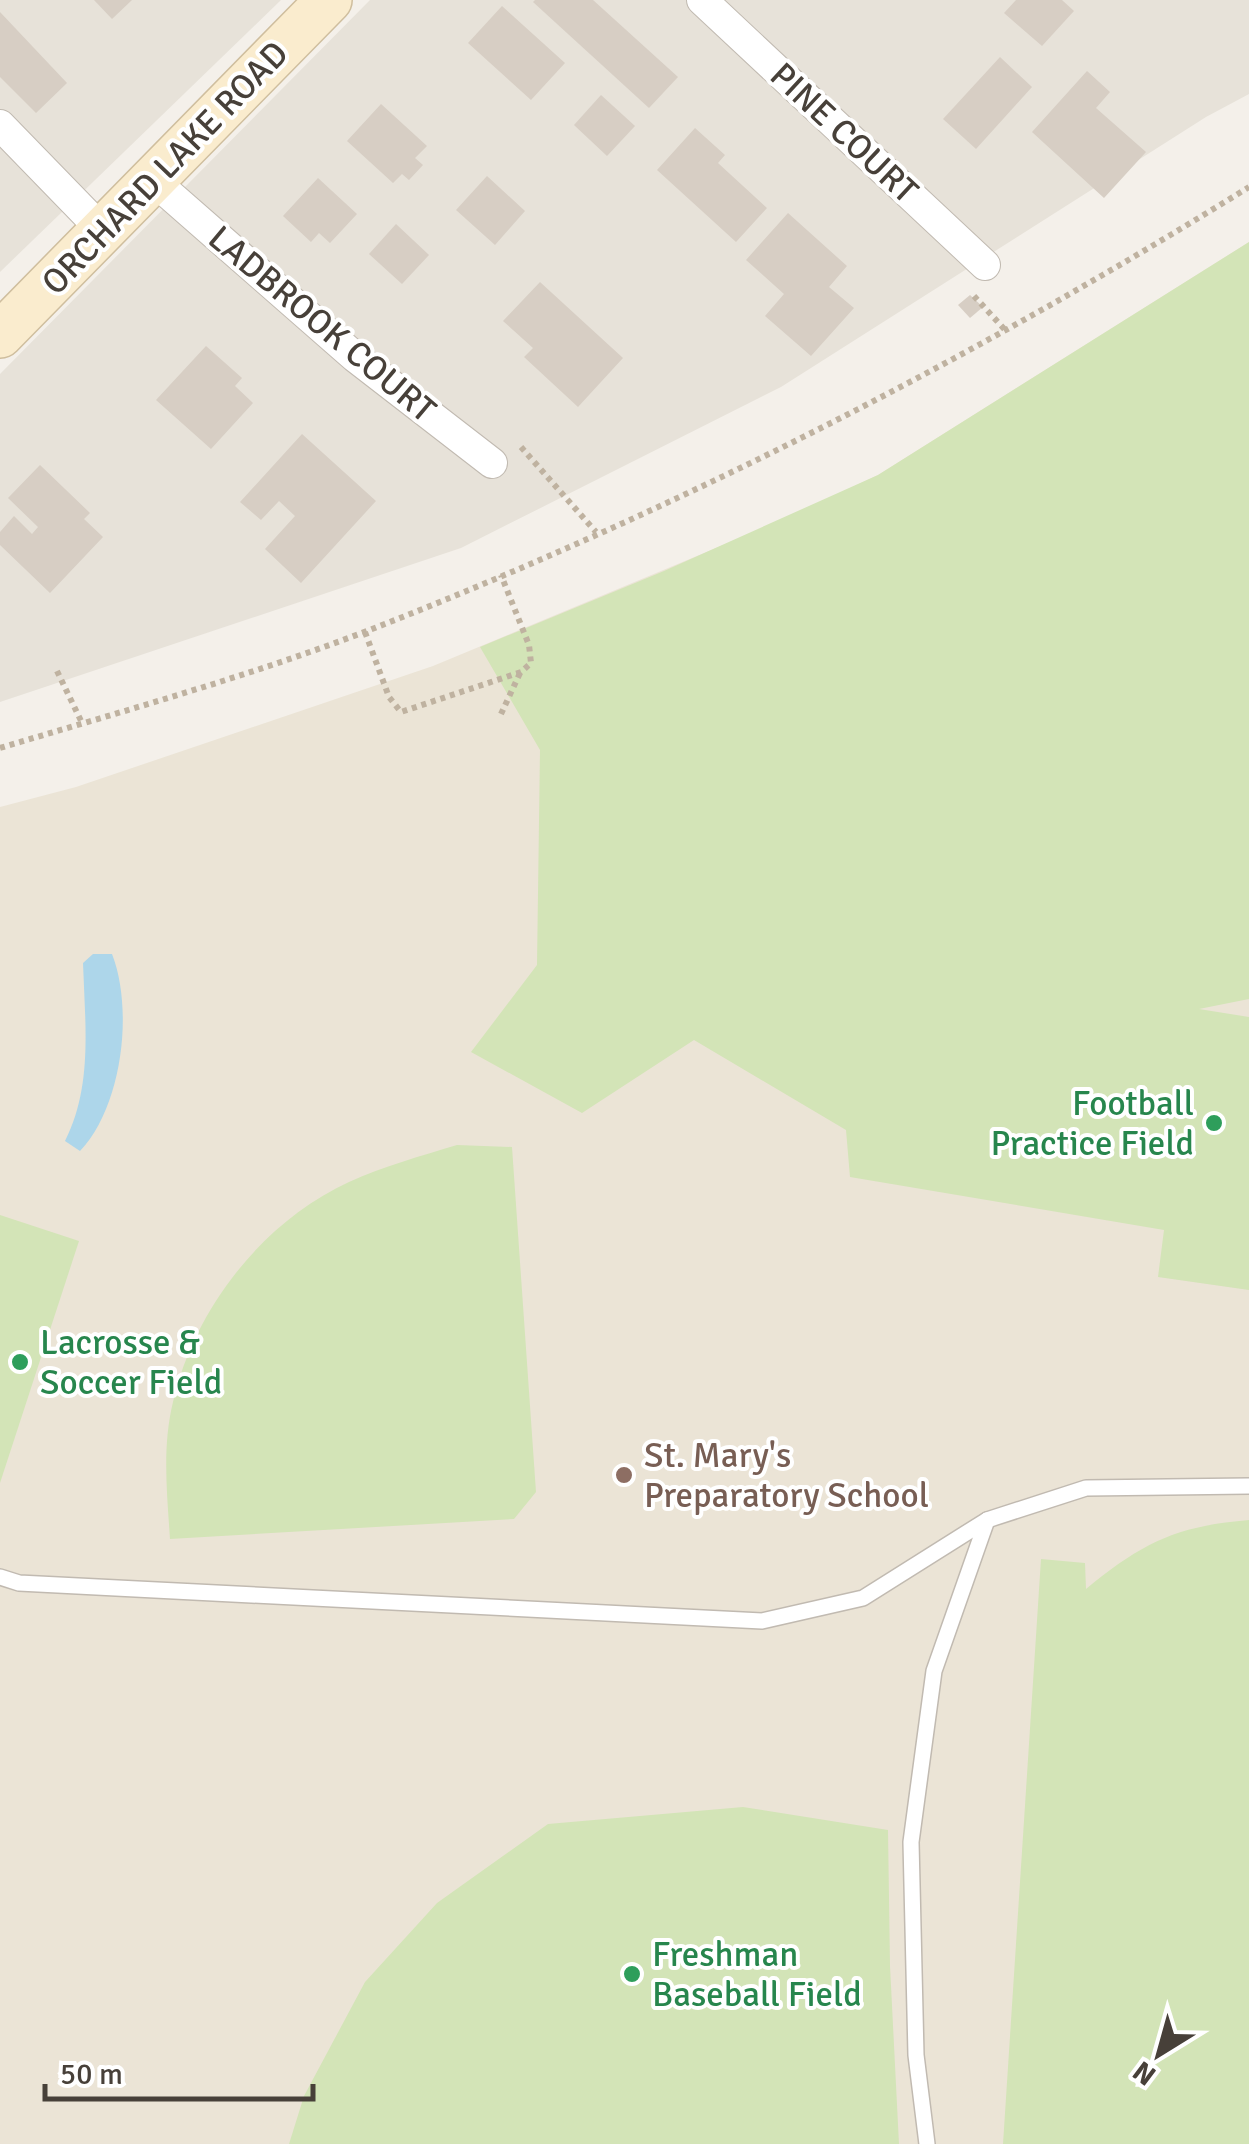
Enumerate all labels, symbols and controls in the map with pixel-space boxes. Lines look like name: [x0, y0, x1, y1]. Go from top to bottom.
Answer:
street label: ORCHARD LAKE ROAD: [33, 32, 297, 304]
street label: PINE COURT: [761, 54, 927, 212]
street label: LADBROOK COURT: [200, 216, 444, 432]
place label: Football Practice Field: [991, 1082, 1194, 1165]
marker: Football Practice Field: [1203, 1112, 1225, 1134]
place label: Lacrosse & Soccer Field: [40, 1321, 222, 1404]
marker: Lacrosse & Soccer Field: [9, 1351, 31, 1373]
place label: St. Mary's Preparatory School: [644, 1434, 929, 1517]
marker: St. Mary's Preparatory School: [613, 1464, 635, 1486]
place label: Freshman Baseball Field: [652, 1933, 862, 2016]
marker: Freshman Baseball Field: [621, 1963, 643, 1985]
north arrow: [1109, 2004, 1209, 2104]
scale bar: [45, 2039, 312, 2101]
text: N: [1127, 2054, 1163, 2093]
text: 50 m: [60, 2056, 123, 2093]

